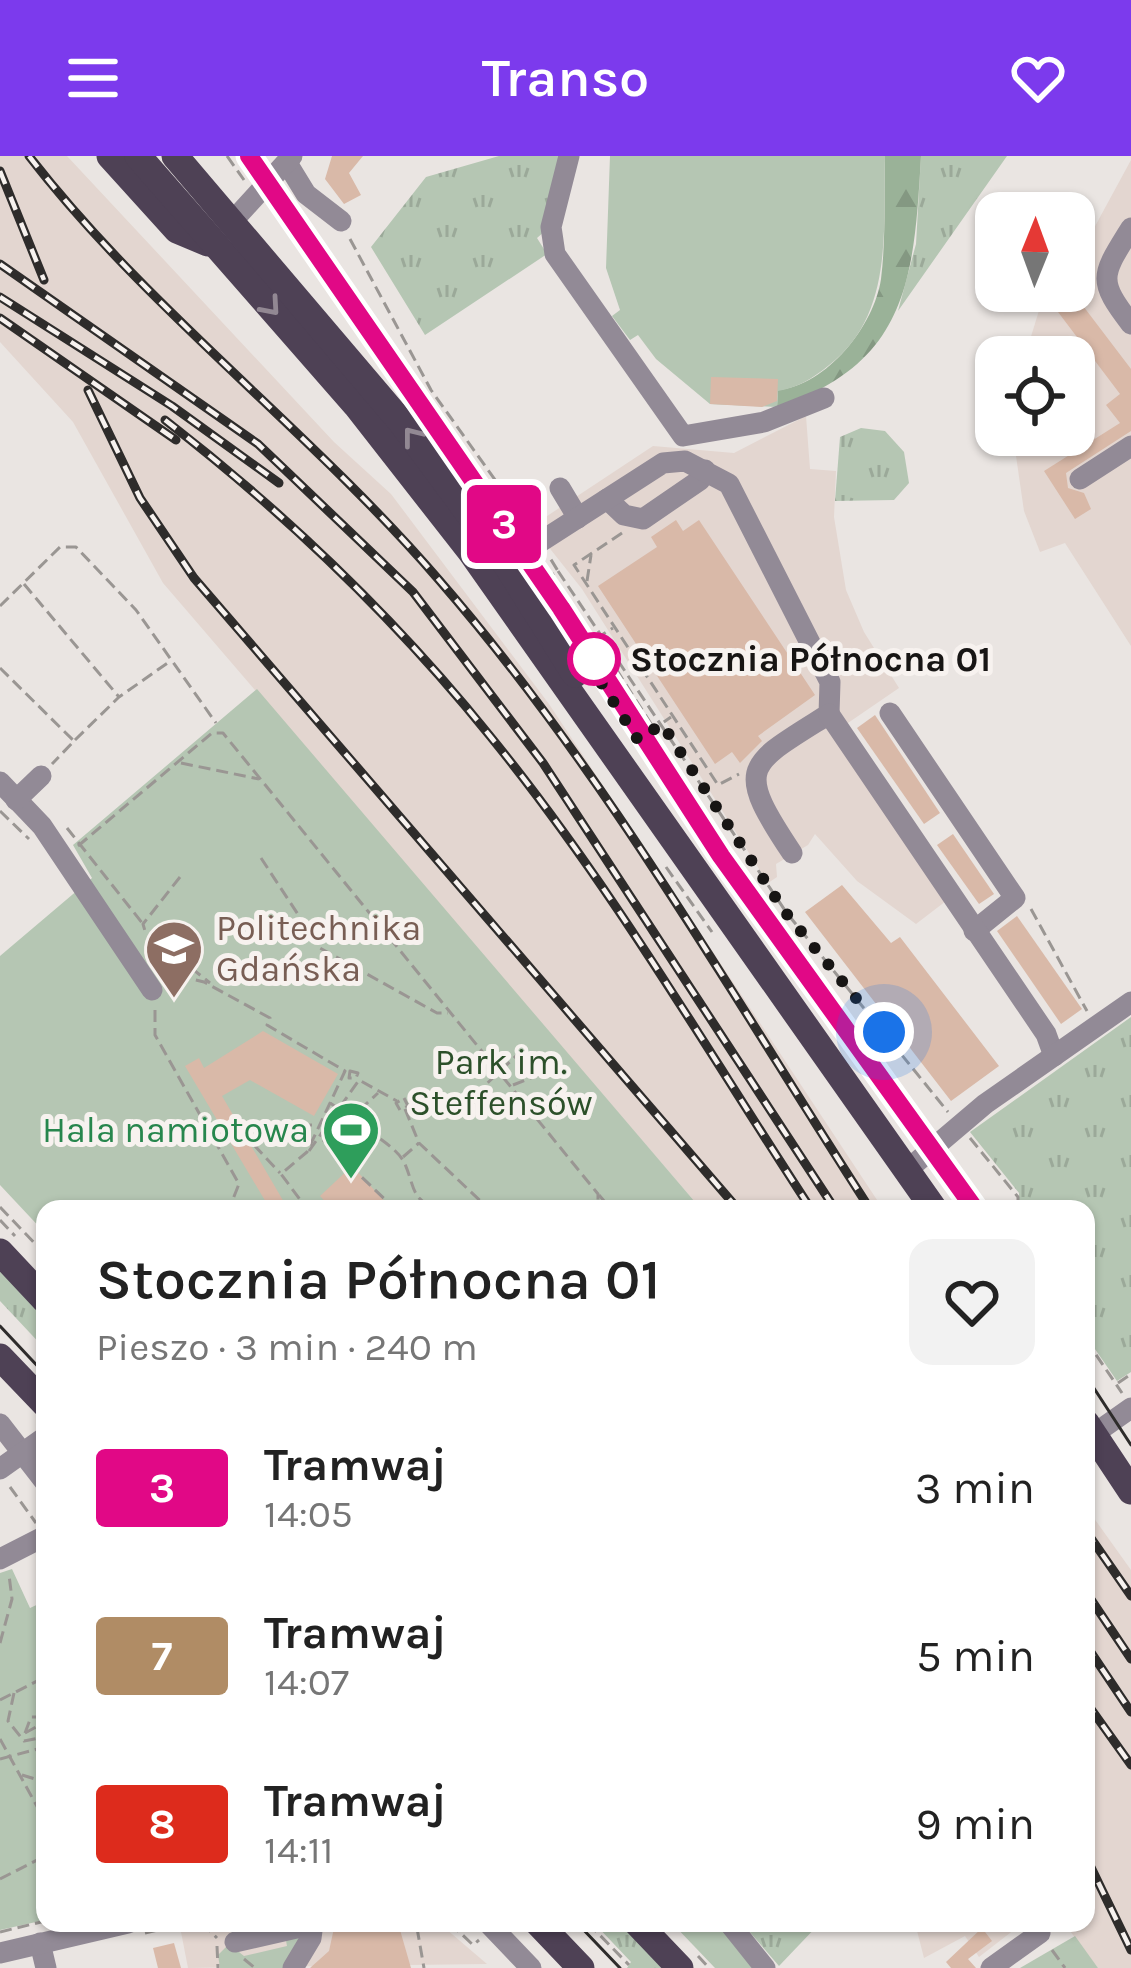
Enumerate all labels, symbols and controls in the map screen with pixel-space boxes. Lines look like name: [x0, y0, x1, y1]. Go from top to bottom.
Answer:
icon: menu: [60, 45, 126, 111]
icon: heart: [1005, 45, 1071, 111]
text: Transo: [482, 46, 649, 110]
north arrow: [975, 192, 1095, 312]
map controls: [975, 192, 1095, 456]
one-way arrow: [257, 293, 278, 315]
button: locate: [975, 336, 1095, 456]
one-way arrow: [405, 428, 426, 450]
line badge: 3: [465, 485, 543, 563]
text: 3: [491, 499, 517, 549]
marker: Stocznia Północna 01: [569, 634, 619, 684]
place label: Stocznia Północna 01: [630, 638, 991, 680]
place label: Politechnika Gdańska: [216, 907, 421, 990]
school or university icon: Politechnika Gdańska: [143, 918, 205, 1000]
your location: [854, 1002, 914, 1062]
park label: Park im. Steffensów: [409, 1041, 593, 1124]
sports icon: Hala namiotowa: [320, 1099, 382, 1181]
place label: Hala namiotowa: [42, 1109, 309, 1151]
button: heart: [909, 1239, 1035, 1365]
text: Stocznia Północna 01: [96, 1246, 660, 1312]
text: Pieszo · 3 min · 240 m: [96, 1324, 478, 1370]
text: Tramwaj: [264, 1439, 446, 1491]
text: 3 min: [915, 1462, 1035, 1514]
text: 3: [149, 1463, 175, 1513]
text: 14:05: [264, 1491, 353, 1537]
text: Tramwaj: [264, 1607, 446, 1659]
text: 5 min: [916, 1630, 1035, 1682]
text: 7: [152, 1631, 172, 1681]
text: 14:07: [264, 1659, 349, 1705]
text: Tramwaj: [264, 1775, 446, 1827]
text: 9 min: [916, 1798, 1035, 1850]
text: 8: [148, 1799, 176, 1849]
text: 14:11: [264, 1827, 333, 1873]

